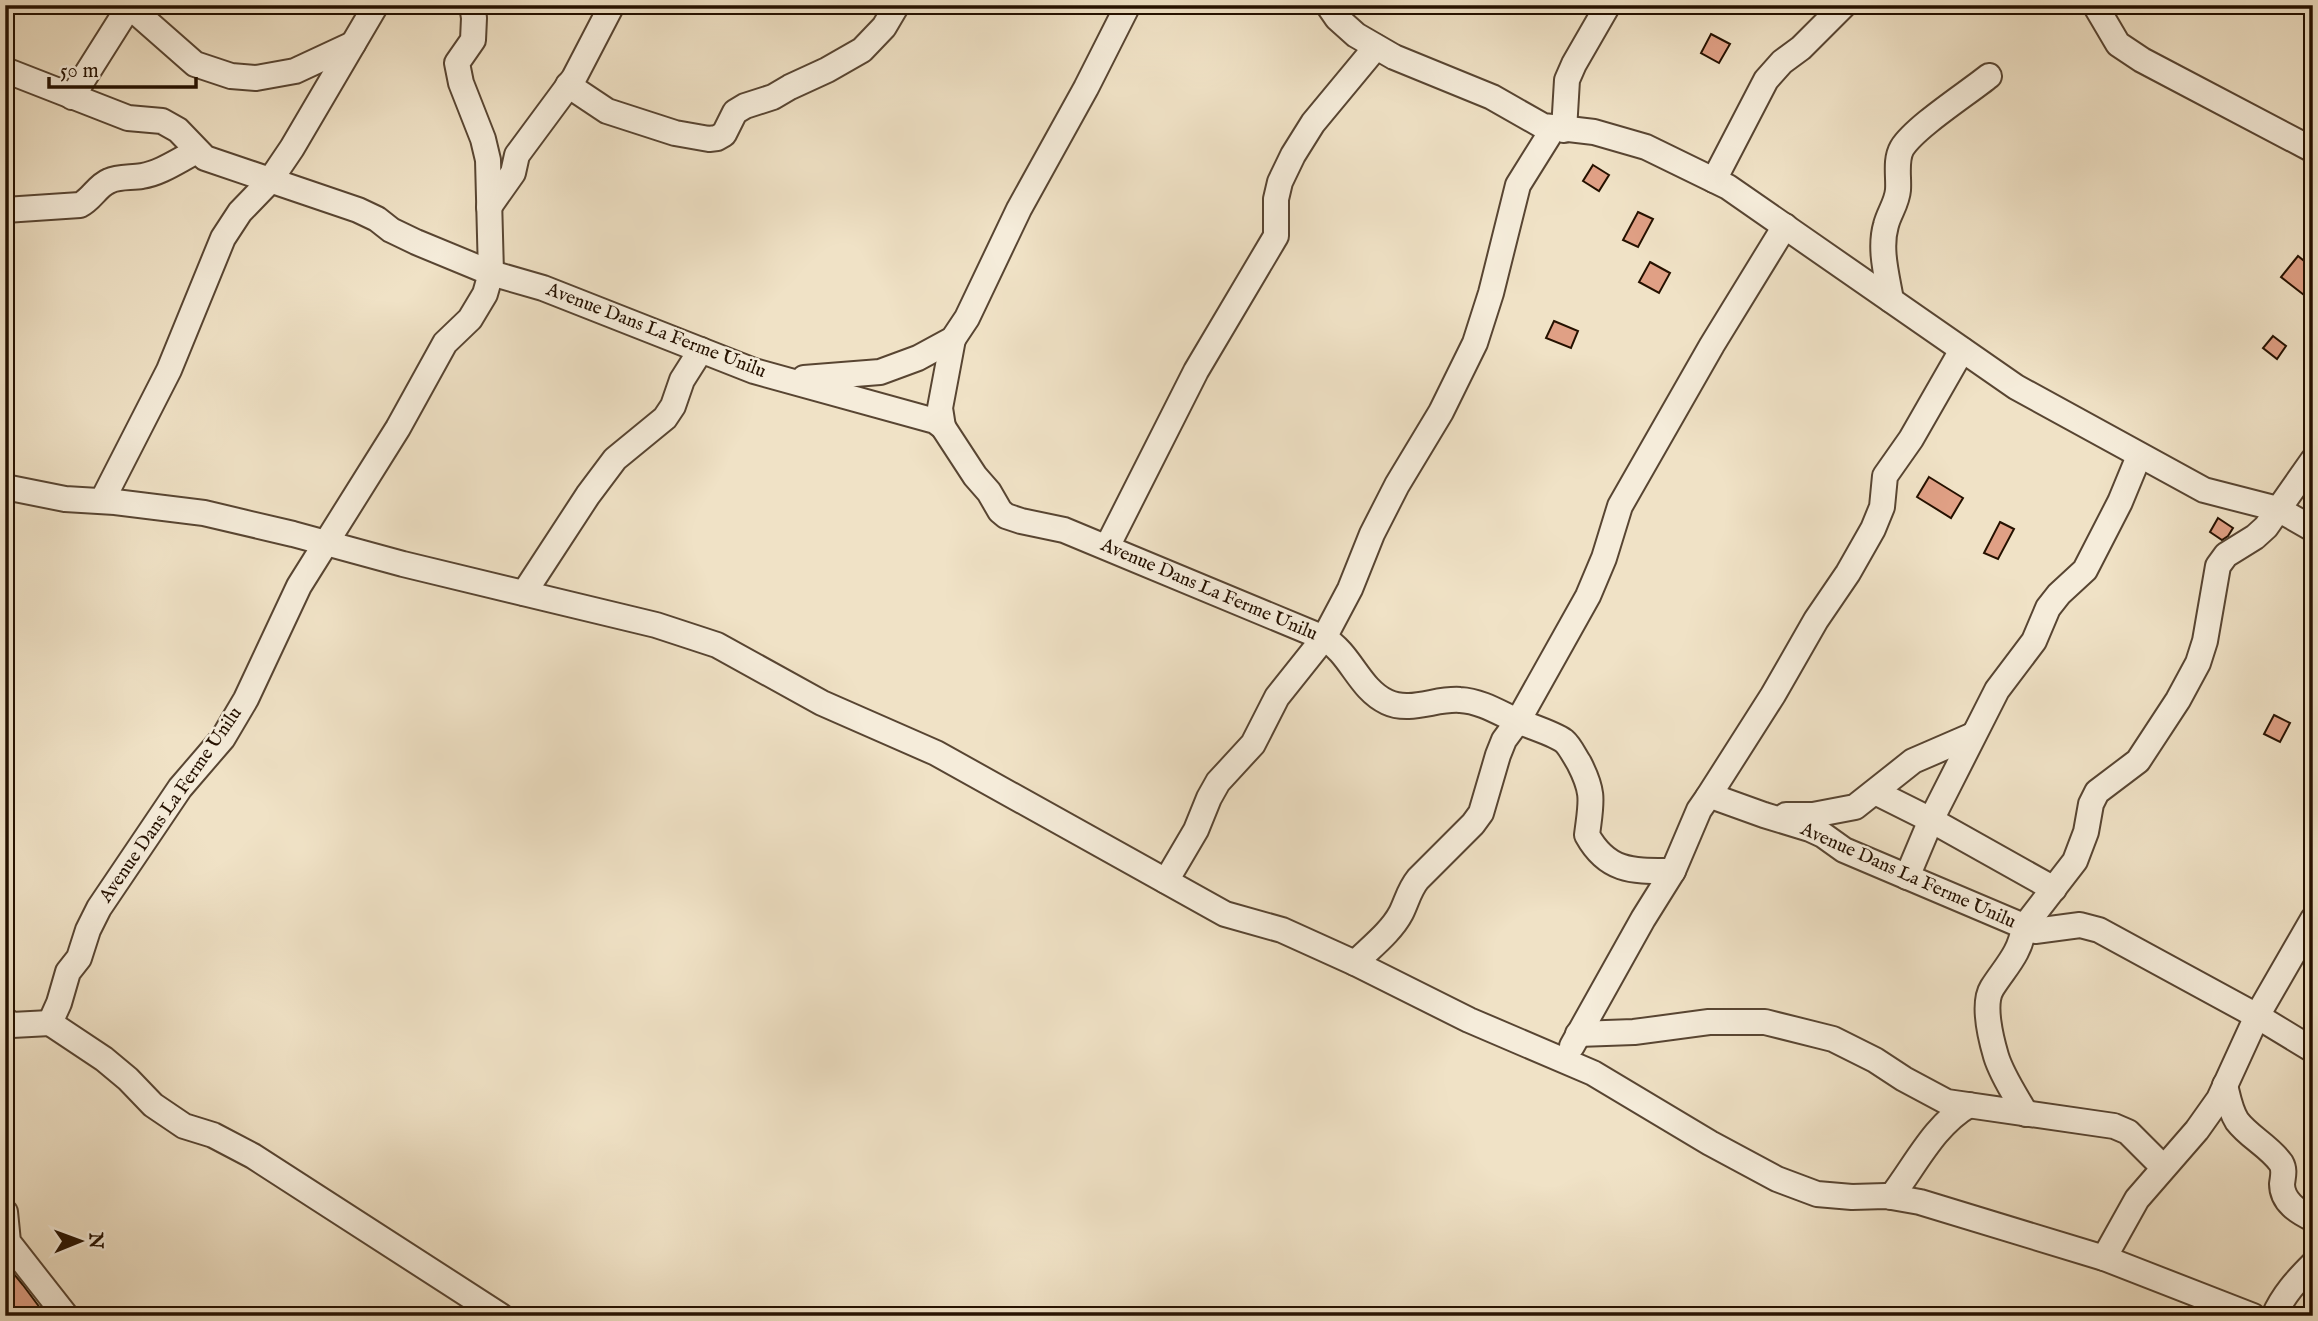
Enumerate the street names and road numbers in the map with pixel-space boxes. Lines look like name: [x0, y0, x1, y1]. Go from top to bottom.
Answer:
street label: Avenue Dans La Ferme Unilu: [542, 278, 769, 384]
street label: Avenue Dans La Ferme Unilu: [1096, 533, 1321, 647]
street label: Avenue Dans La Ferme Unilu: [94, 702, 248, 908]
street label: Avenue Dans La Ferme Unilu: [1796, 817, 2020, 934]

